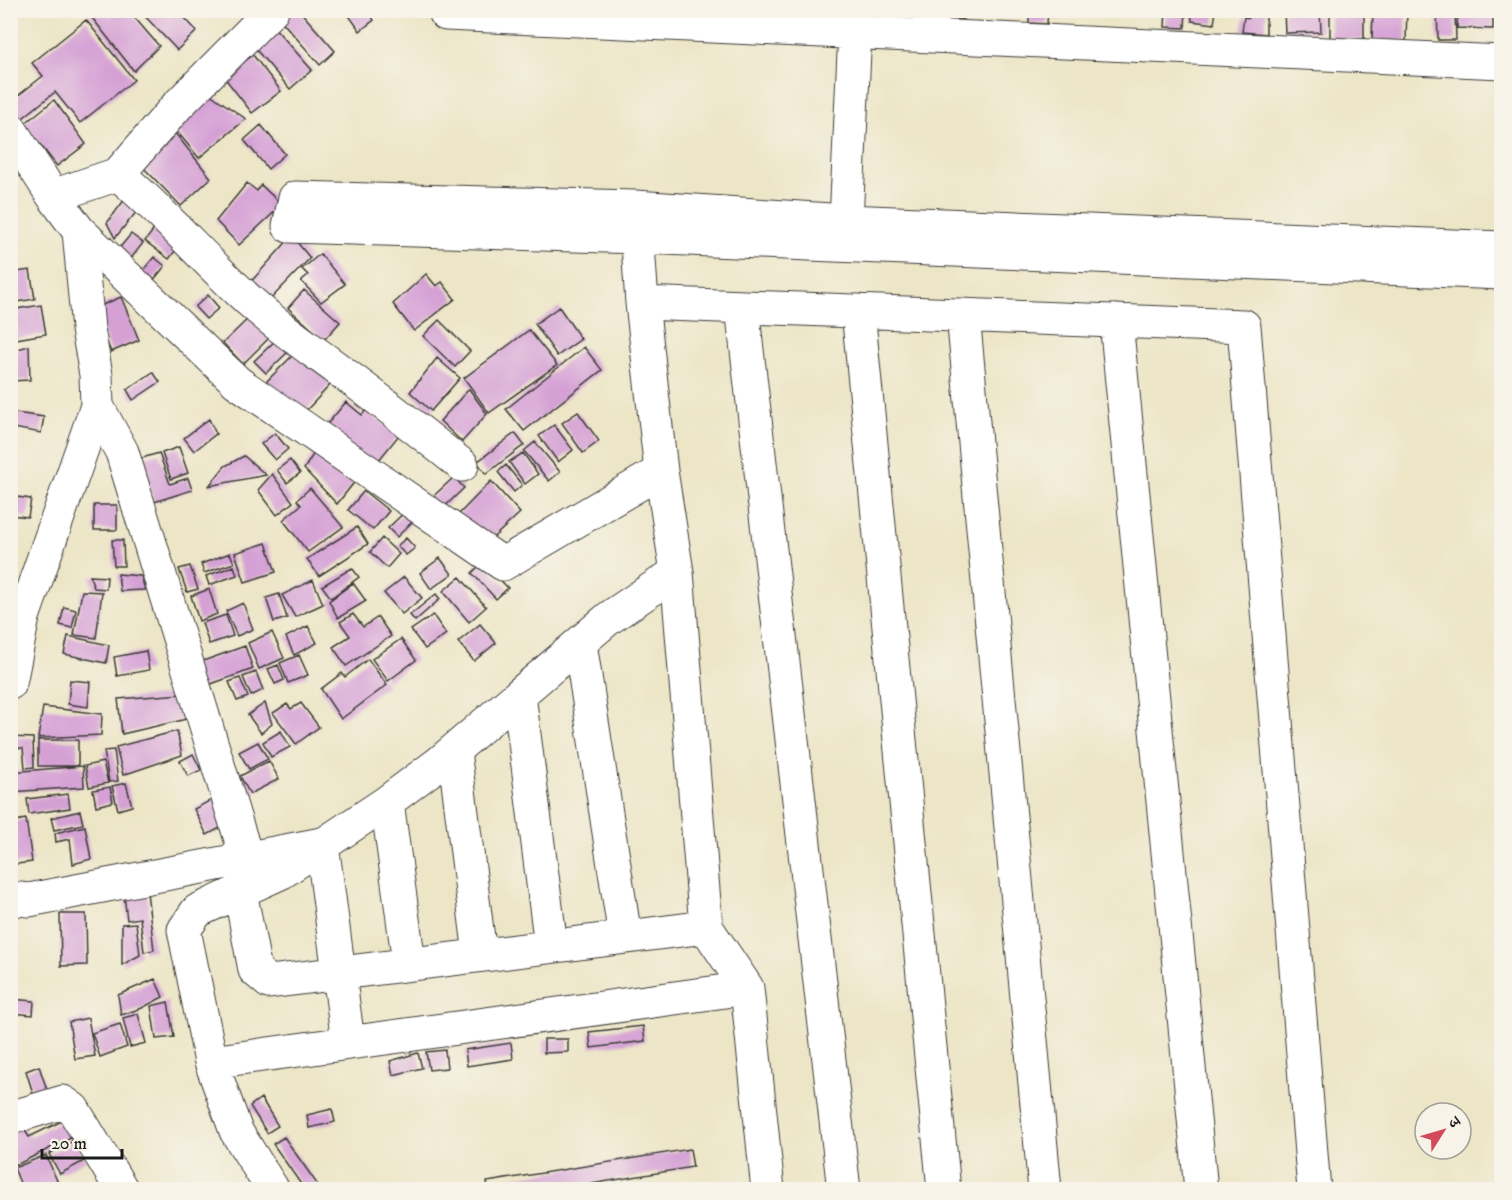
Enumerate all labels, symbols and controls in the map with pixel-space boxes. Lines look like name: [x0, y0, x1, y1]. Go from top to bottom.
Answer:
north arrow: [1413, 1101, 1473, 1161]
text: उ: [1443, 1113, 1466, 1133]
scale bar: [42, 1122, 122, 1160]
text: 20 m: [51, 1133, 87, 1155]

